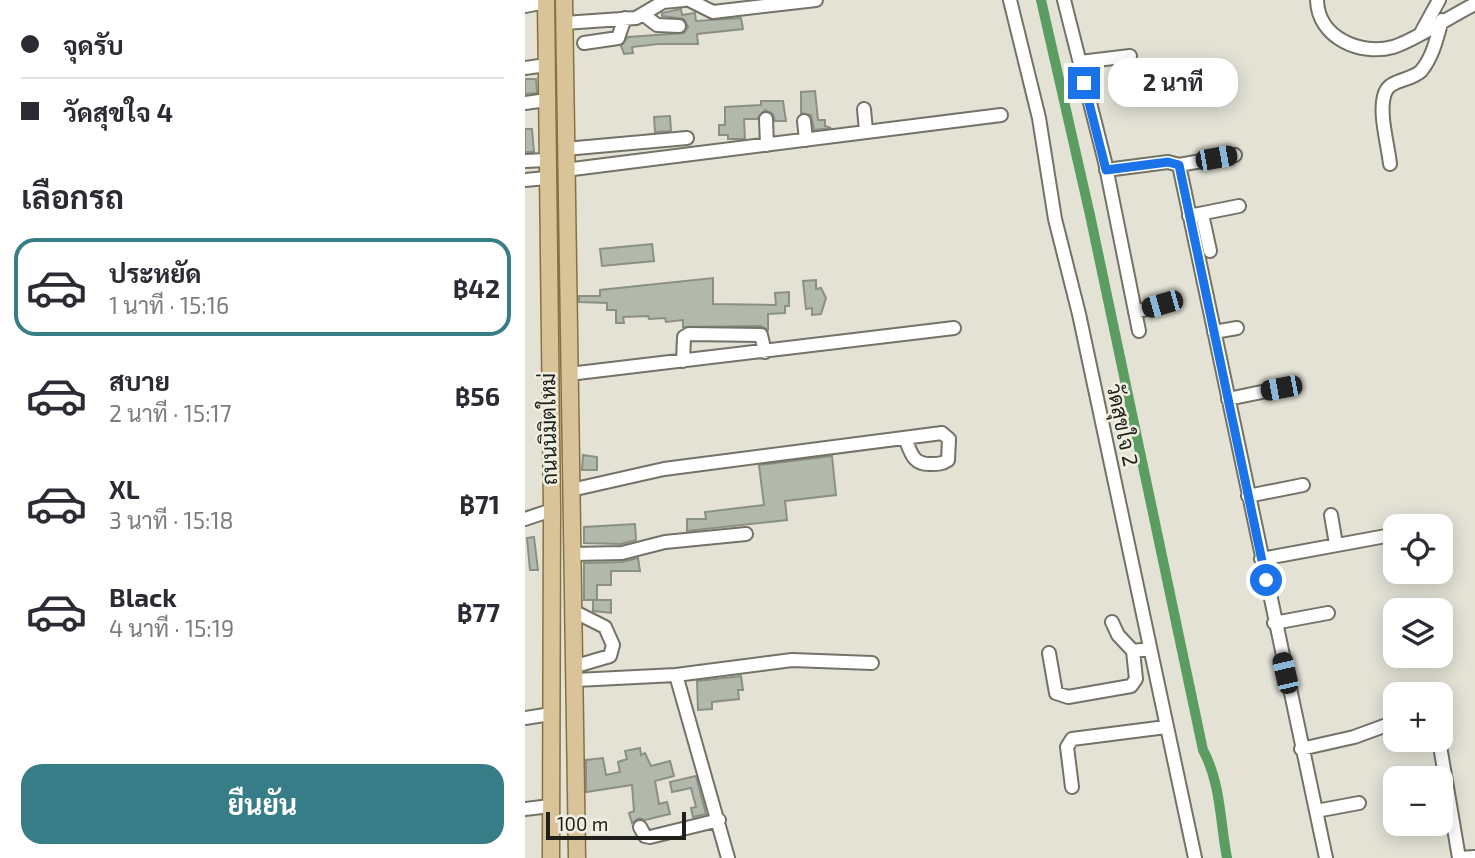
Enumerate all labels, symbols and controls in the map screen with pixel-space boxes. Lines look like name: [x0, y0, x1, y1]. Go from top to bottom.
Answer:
text: จุดรับ: [63, 29, 124, 60]
callout: 2 นาที: [1109, 58, 1238, 108]
route end: [1068, 67, 1100, 99]
text: 2 นาที: [1143, 68, 1203, 96]
text: วัดสุขใจ 4: [63, 96, 173, 127]
car: [1194, 144, 1239, 172]
text: เลือกรถ: [21, 177, 124, 215]
icon: car: [25, 256, 88, 319]
text: ประหยัด: [109, 257, 202, 288]
text: ฿42: [453, 272, 500, 303]
car: [1139, 288, 1186, 320]
text: 1 นาที · 15:16: [109, 291, 229, 319]
icon: car: [25, 364, 88, 427]
text: สบาย: [109, 365, 170, 396]
street label: ถนนนิมิตใหม่: [534, 373, 561, 485]
car: [1259, 374, 1304, 402]
text: ฿56: [455, 380, 500, 411]
street label: วัดสุขใจ 2: [1100, 381, 1144, 469]
text: 2 นาที · 15:17: [109, 399, 232, 427]
icon: car: [25, 472, 88, 535]
text: XL: [109, 473, 140, 504]
text: ฿71: [459, 488, 500, 519]
text: 3 นาที · 15:18: [109, 506, 234, 534]
map controls: [1383, 514, 1453, 836]
button: locate: [1383, 514, 1453, 584]
route start: [1250, 564, 1282, 596]
icon: car: [25, 580, 88, 643]
text: Black: [109, 581, 177, 612]
text: ฿77: [457, 596, 500, 627]
button: layers: [1383, 598, 1453, 668]
text: 4 นาที · 15:19: [109, 614, 234, 642]
car: [1271, 650, 1300, 696]
button: +: [1383, 682, 1453, 752]
button: ยืนยัน: [21, 764, 504, 844]
button: −: [1383, 766, 1453, 836]
scale bar: [546, 809, 686, 841]
text: 100 m: [557, 812, 608, 835]

